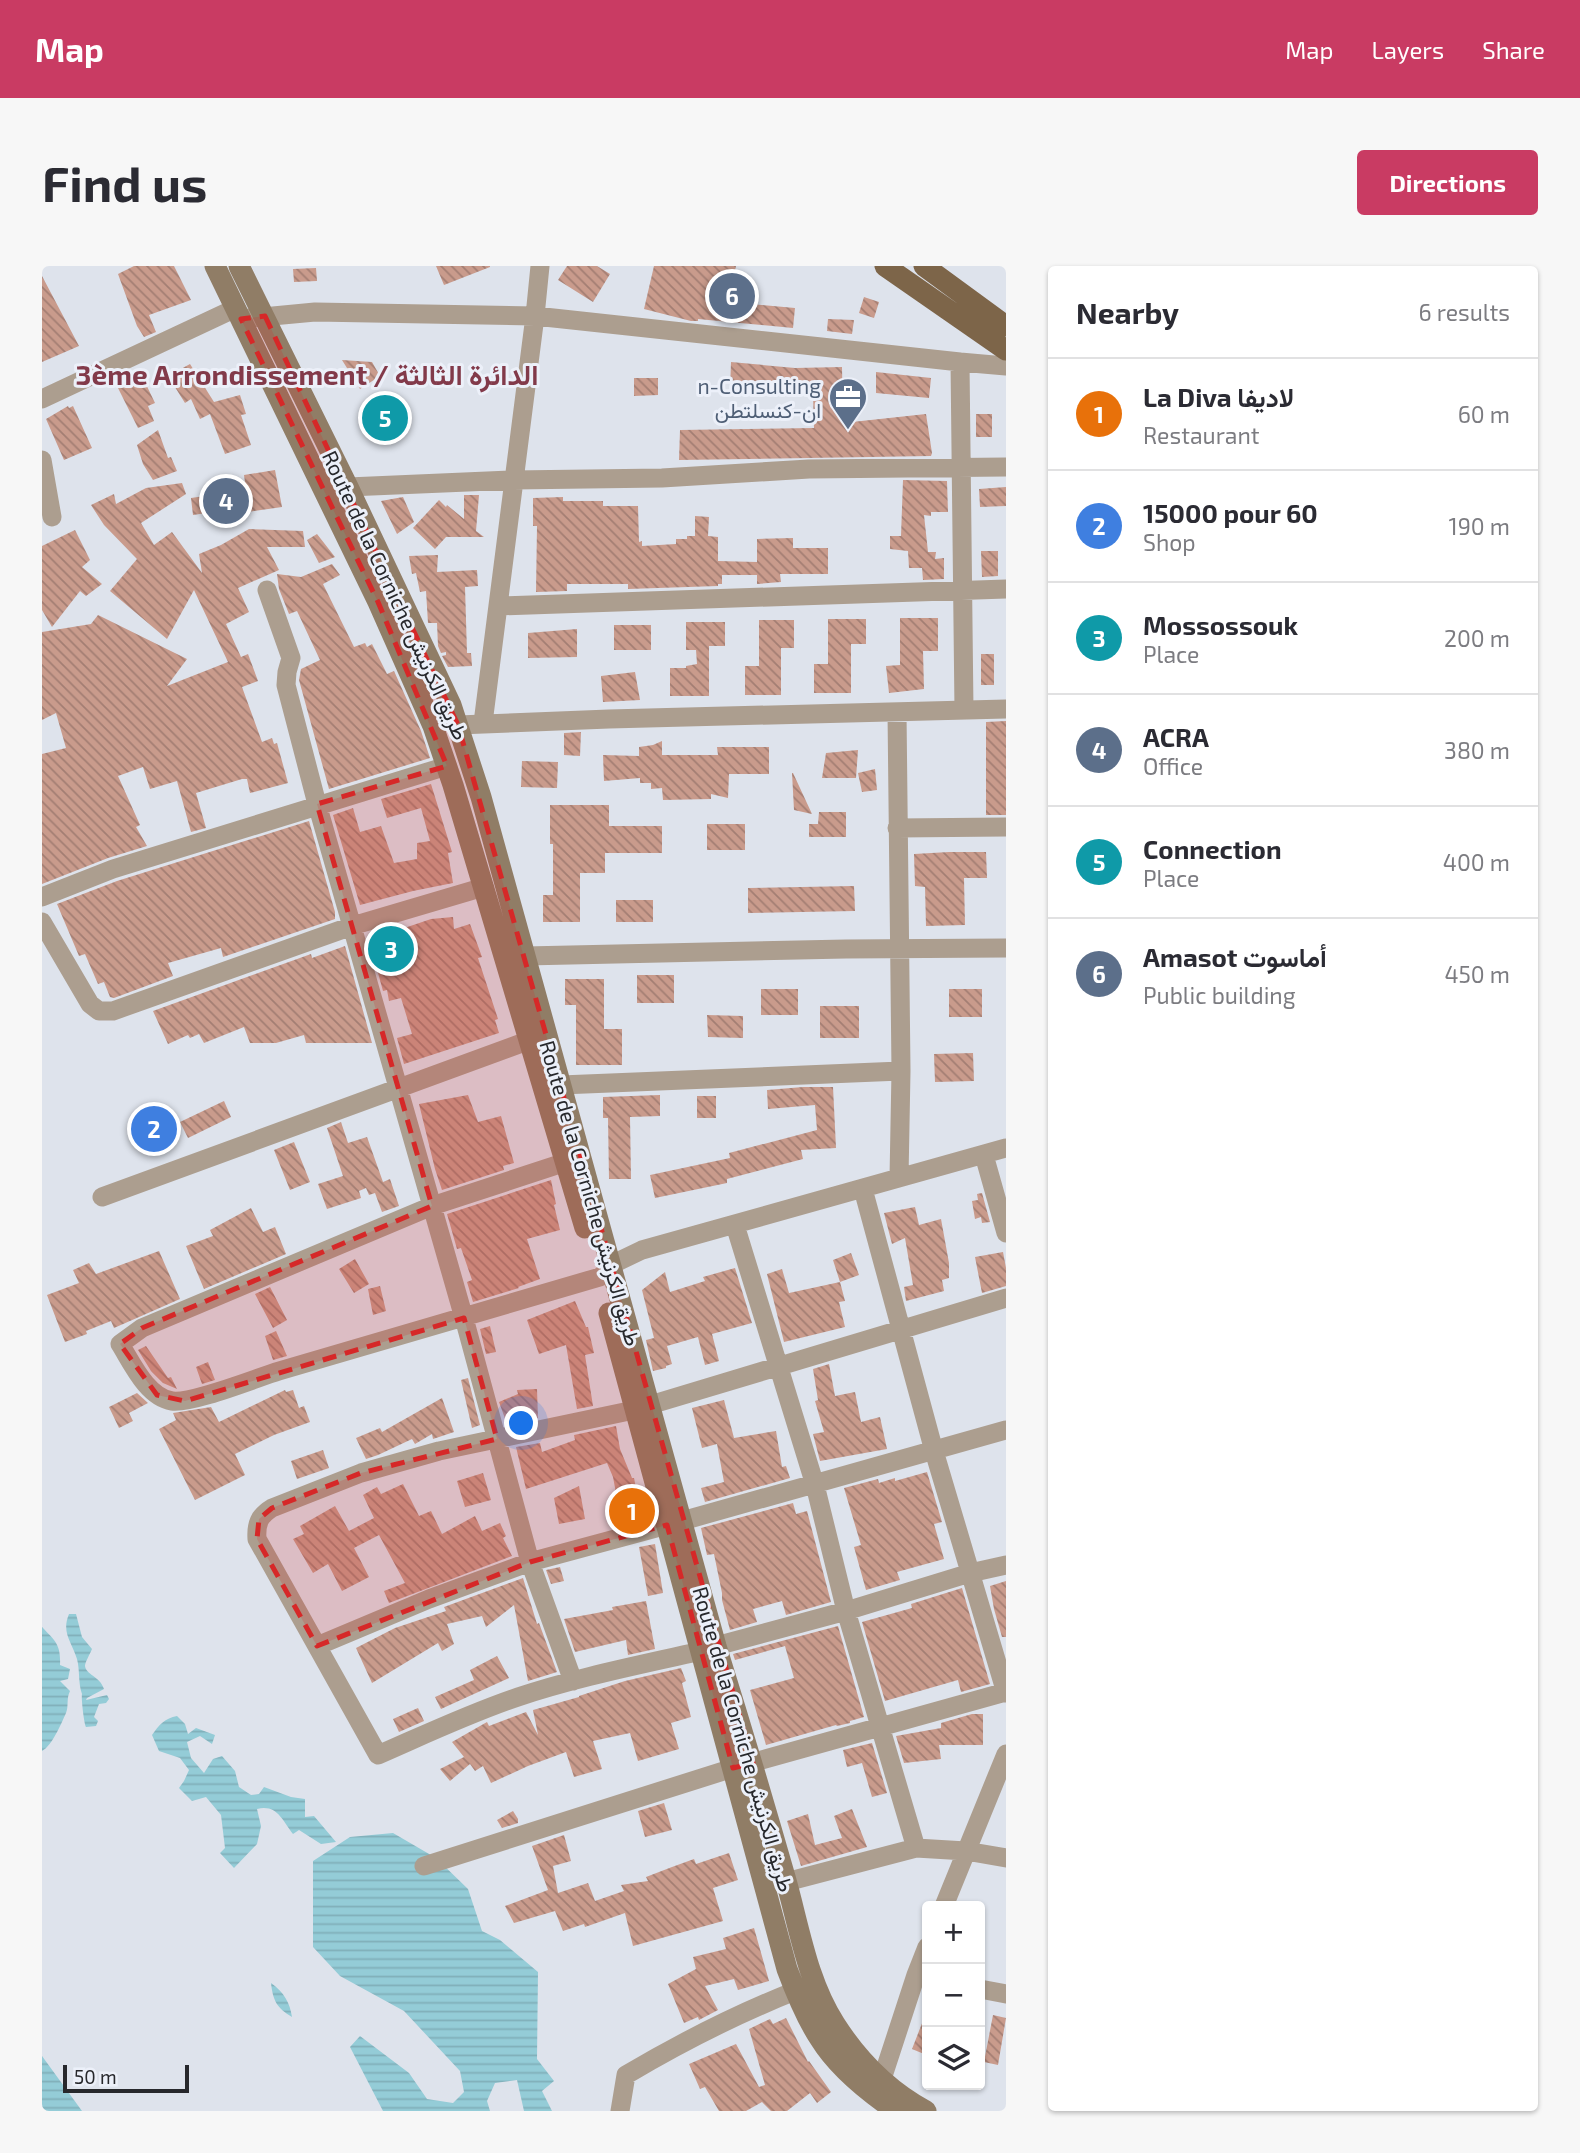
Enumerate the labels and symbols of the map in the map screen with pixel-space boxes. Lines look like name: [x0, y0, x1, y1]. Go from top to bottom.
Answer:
pin: 6: [709, 270, 755, 322]
district label: 3ème Arrondissement / الدائرة الثالثة: [76, 357, 538, 393]
place label: n-Consulting ان-كنسلتطن: [697, 373, 821, 423]
office icon: n-Consulting ان-كنسلتطن: [827, 376, 869, 431]
pin: 5: [362, 392, 408, 444]
street label: Route de la Corniche طريق الكرنيش: [316, 446, 474, 745]
pin: 4: [203, 475, 249, 527]
pin: 3: [368, 923, 414, 975]
street label: Route de la Corniche طريق الكرنيش: [533, 1037, 647, 1349]
pin: 2: [131, 1103, 177, 1155]
your location: [504, 1406, 538, 1440]
pin: 1: [609, 1485, 655, 1537]
street label: Route de la Corniche طريق الكرنيش: [686, 1583, 800, 1895]
scale bar: [63, 2062, 189, 2094]

